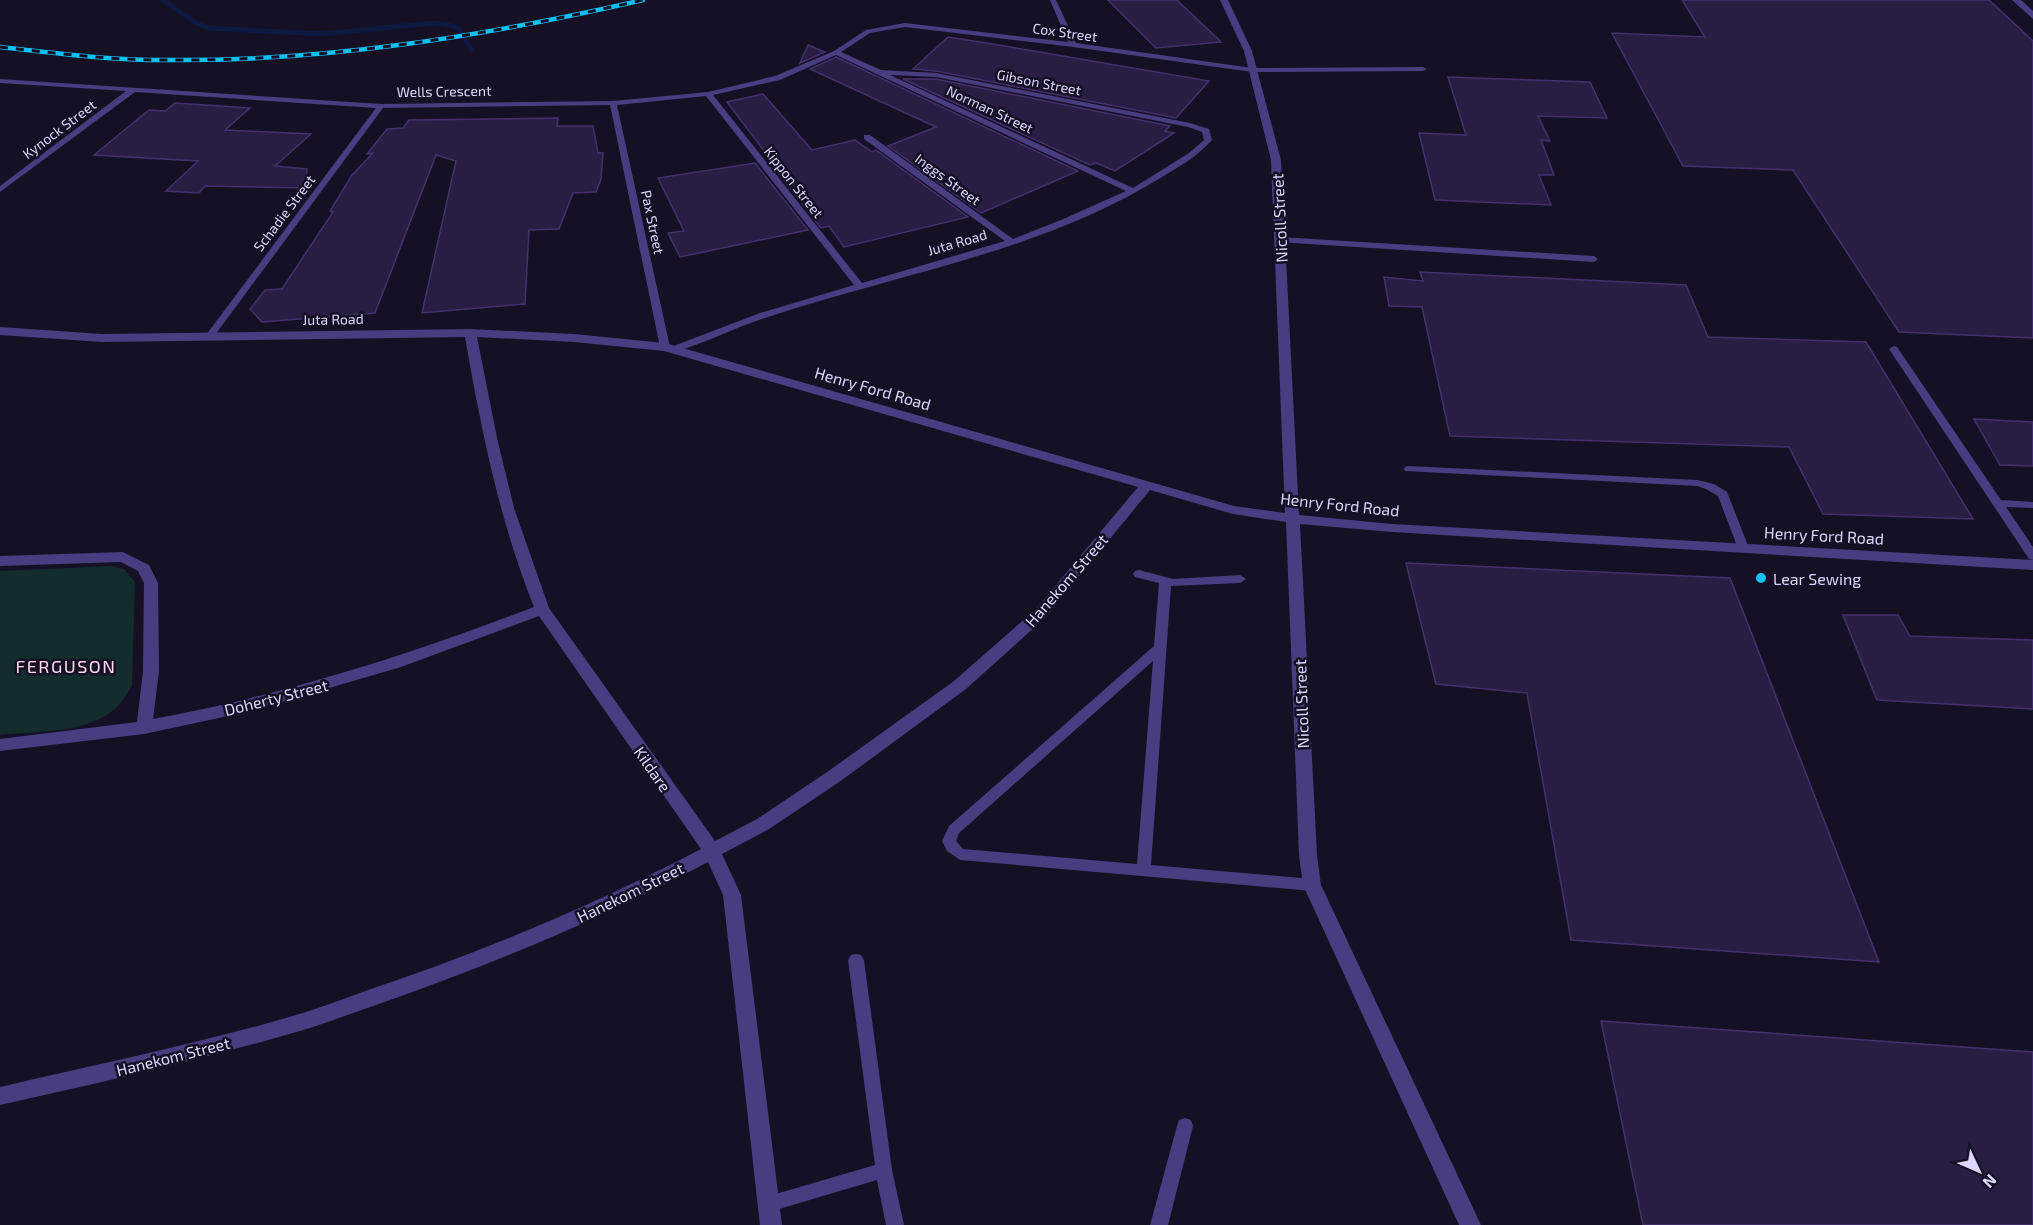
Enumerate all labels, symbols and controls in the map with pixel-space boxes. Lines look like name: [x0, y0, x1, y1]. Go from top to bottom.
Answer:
street label: Cox Street: [1032, 19, 1098, 45]
street label: Gibson Street: [995, 66, 1083, 98]
street label: Wells Crescent: [396, 82, 492, 100]
street label: Norman Street: [944, 82, 1036, 136]
street label: Kynock Street: [19, 96, 99, 162]
street label: Kippon Street: [761, 143, 827, 221]
street label: Inggs Street: [912, 150, 984, 208]
street label: Schadie Street: [250, 171, 318, 255]
street label: Nicoll Street: [1267, 173, 1291, 263]
street label: Pax Street: [638, 188, 668, 256]
street label: Juta Road: [925, 225, 989, 259]
street label: Juta Road: [302, 310, 364, 328]
street label: Henry Ford Road: [813, 362, 933, 414]
street label: Henry Ford Road: [1279, 488, 1401, 520]
street label: Henry Ford Road: [1764, 522, 1884, 548]
street label: Hanekom Street: [1021, 530, 1111, 630]
place label: Lear Sewing: [1773, 569, 1861, 588]
marker: Lear Sewing: [1754, 571, 1768, 585]
district label: FERGUSON: [15, 655, 117, 677]
street label: Nicoll Street: [1290, 659, 1312, 749]
street label: Doherty Street: [222, 675, 330, 719]
street label: Kildare: [631, 743, 675, 795]
street label: Hanekom Street: [574, 858, 686, 926]
street label: Hanekom Street: [114, 1033, 232, 1079]
north arrow: [1949, 1141, 2009, 1201]
text: N: [1979, 1171, 2001, 1193]

